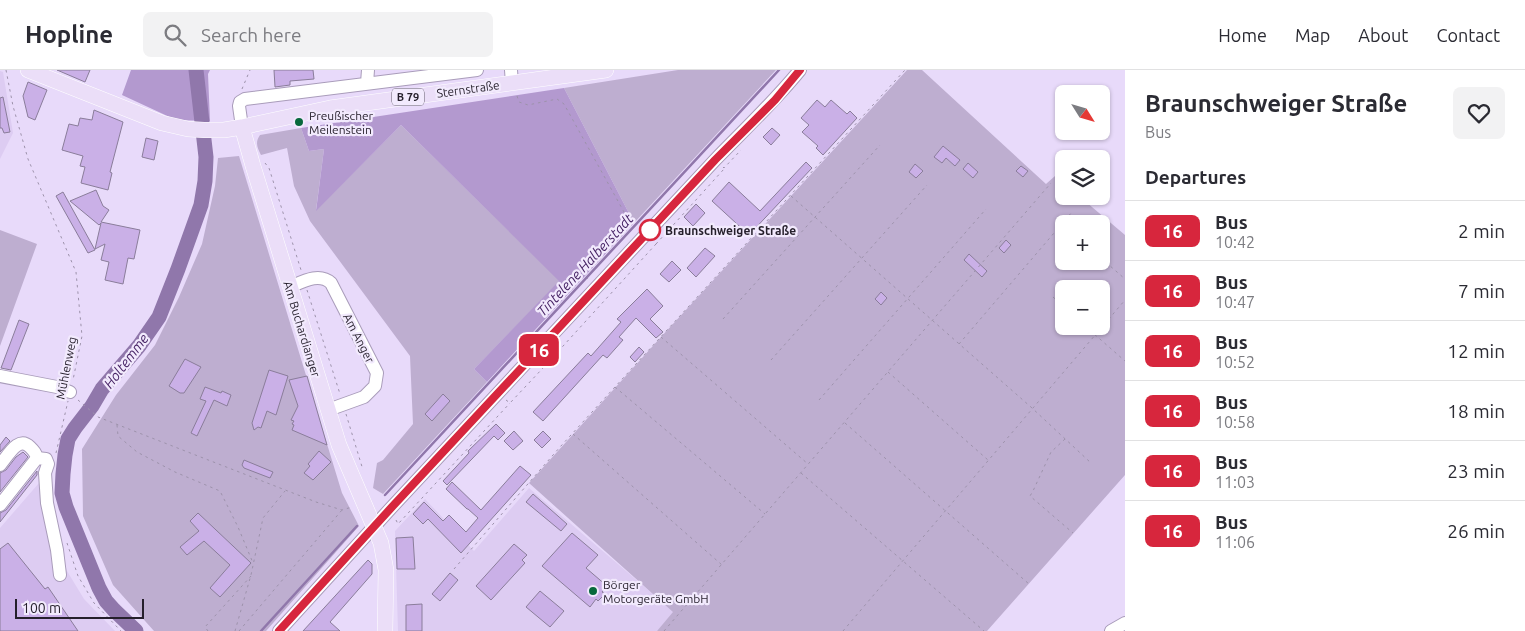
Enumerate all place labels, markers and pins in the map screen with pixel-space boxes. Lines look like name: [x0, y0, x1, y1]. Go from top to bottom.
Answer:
place label: Preußischer Meilenstein: [309, 109, 374, 136]
marker: Preußischer Meilenstein: [293, 116, 305, 128]
marker: Braunschweiger Straße: [639, 219, 661, 241]
place label: Braunschweiger Straße: [665, 224, 796, 237]
place label: Börger Motorgeräte GmbH: [603, 578, 709, 605]
marker: Börger Motorgeräte GmbH: [587, 585, 599, 597]

